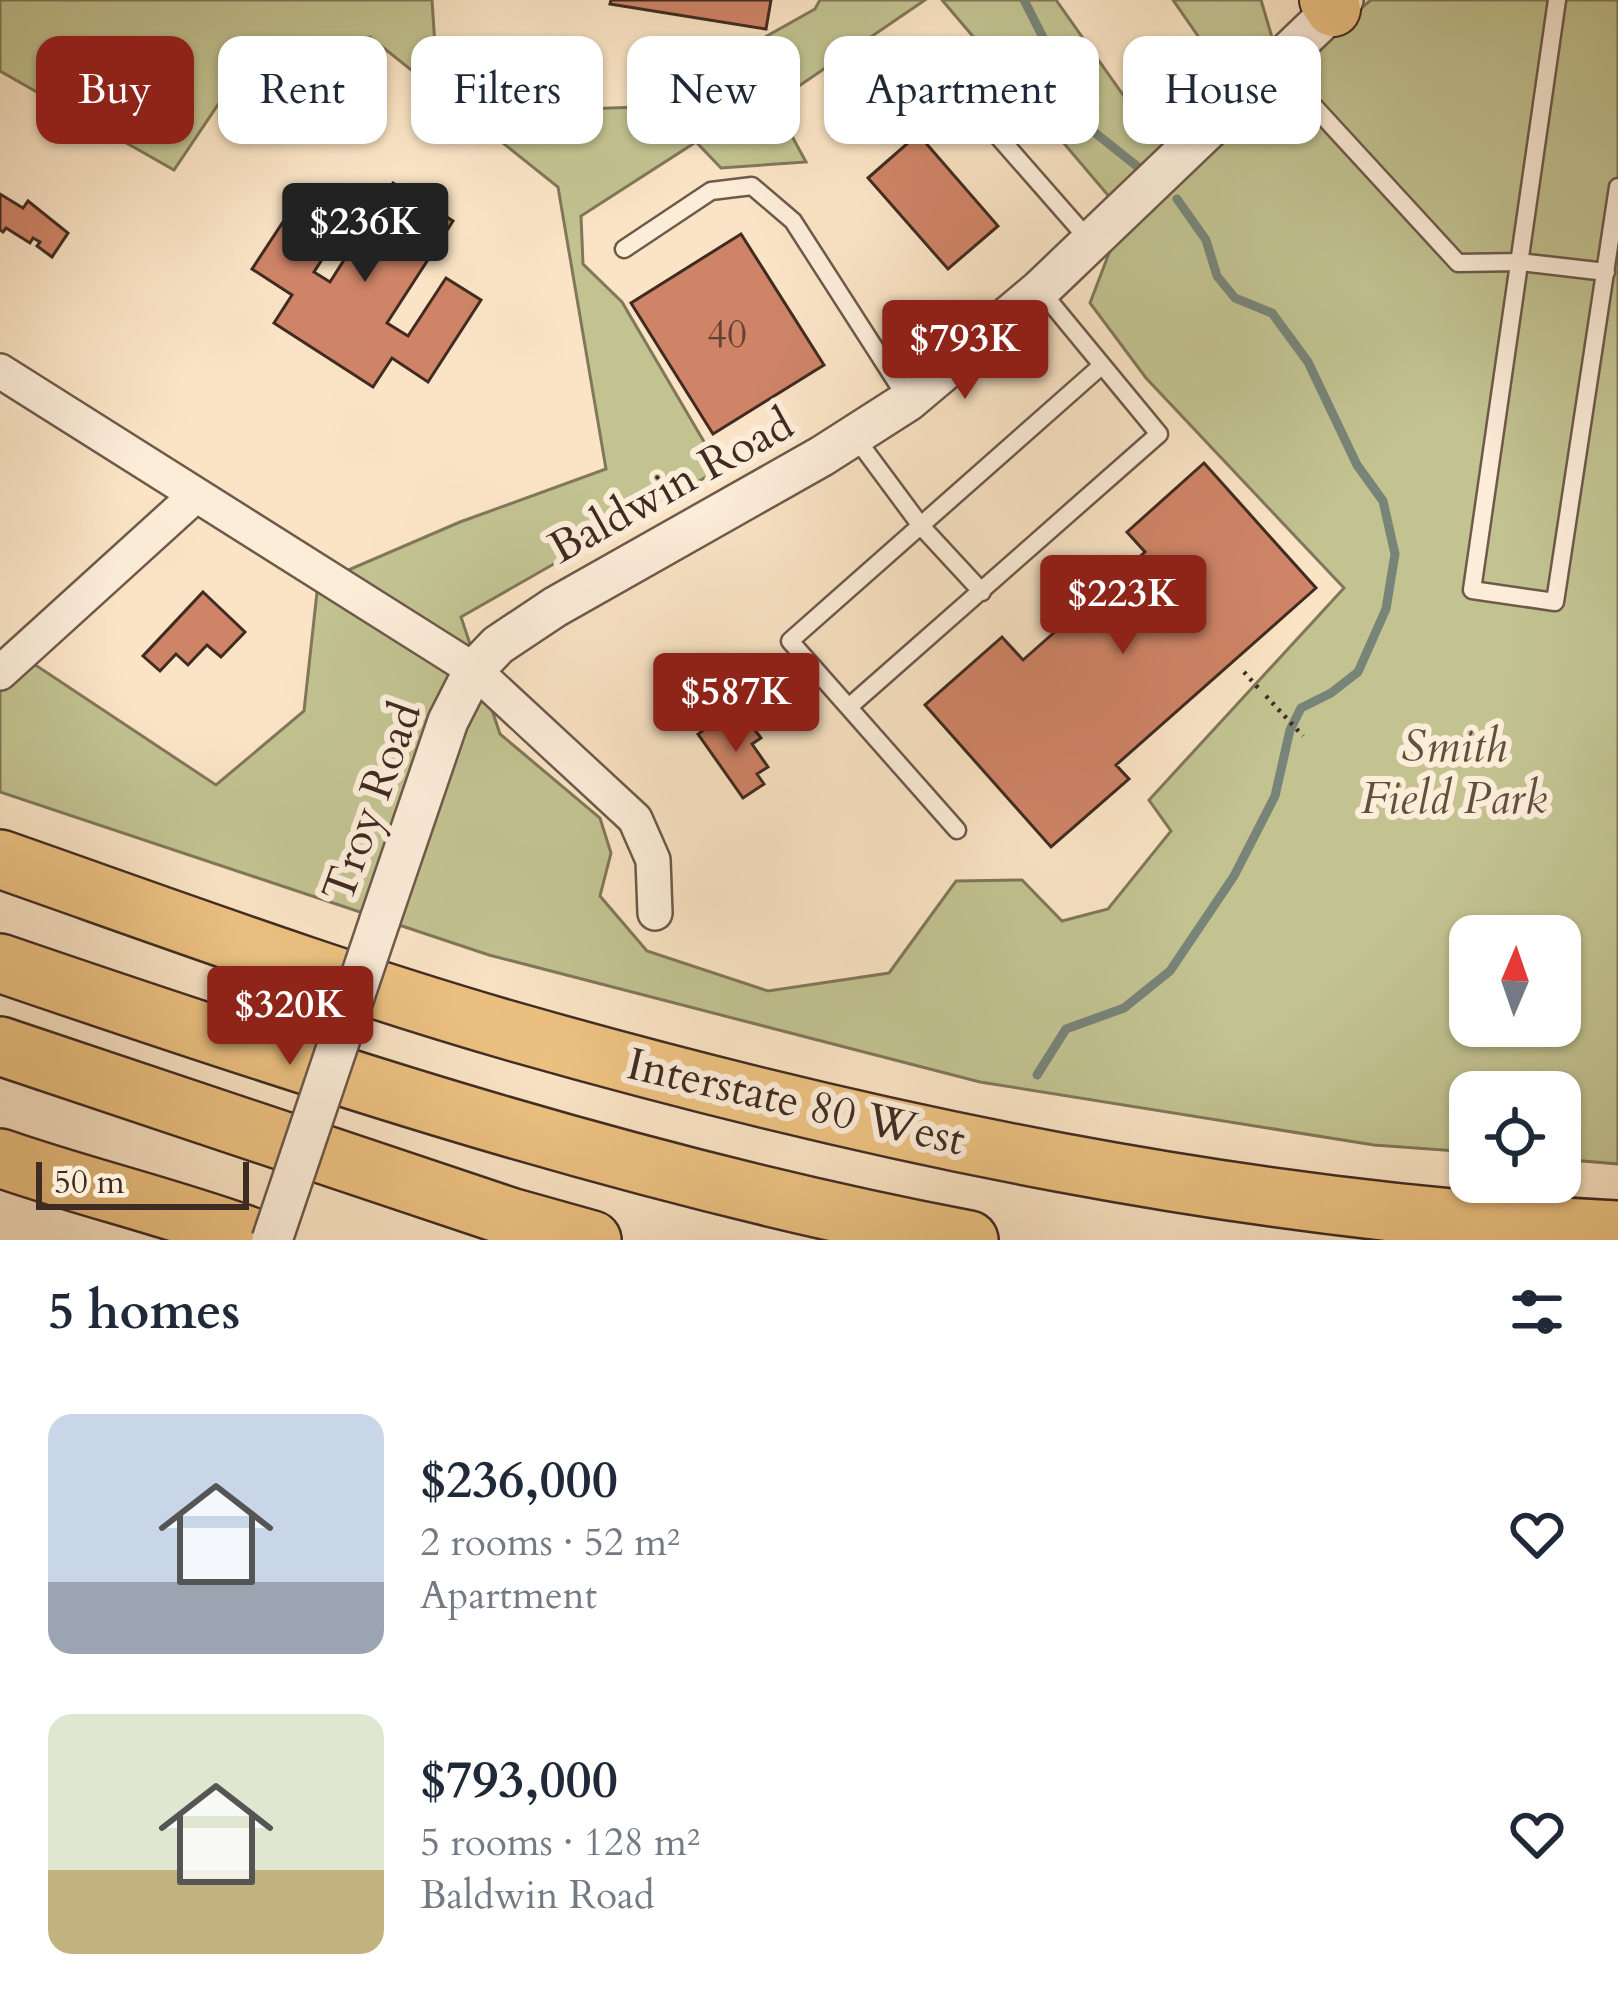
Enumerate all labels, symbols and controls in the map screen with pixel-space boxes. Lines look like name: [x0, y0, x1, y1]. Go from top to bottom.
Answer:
chip: Buy: [36, 36, 194, 144]
chip: Rent: [218, 36, 387, 144]
chip: Filters: [411, 36, 603, 144]
chip: New: [627, 36, 800, 144]
chip: Apartment: [824, 36, 1099, 144]
chip: House: [1123, 36, 1321, 144]
pin: $236K: [281, 183, 449, 285]
text: $236K: [309, 195, 421, 248]
pin: $793K: [881, 300, 1049, 402]
house number: 40: [707, 308, 747, 361]
text: $793K: [909, 312, 1021, 365]
street label: Baldwin Road: [538, 394, 804, 578]
pin: $223K: [1039, 555, 1207, 657]
text: $223K: [1067, 567, 1179, 620]
pin: $587K: [652, 653, 820, 755]
text: $587K: [680, 665, 792, 718]
street label: Troy Road: [308, 694, 436, 910]
park label: Smith Field Park: [1361, 716, 1547, 829]
north arrow: [1449, 915, 1581, 1047]
map controls: [1449, 915, 1581, 1203]
pin: $320K: [206, 966, 374, 1068]
text: $320K: [234, 978, 346, 1031]
street label: Interstate 80 West: [621, 1033, 971, 1171]
button: locate: [1449, 1071, 1581, 1203]
scale bar: [36, 1156, 249, 1209]
text: 50 m: [54, 1160, 125, 1205]
text: 5 homes: [48, 1277, 240, 1347]
icon: filters: [1504, 1279, 1570, 1345]
text: $236,000: [420, 1446, 618, 1516]
icon: home: [144, 1462, 288, 1606]
icon: heart: [1504, 1501, 1570, 1567]
text: 2 rooms · 52 m²: [420, 1516, 680, 1569]
text: Apartment: [420, 1569, 597, 1622]
text: $793,000: [420, 1746, 618, 1816]
icon: home: [144, 1762, 288, 1906]
icon: heart: [1504, 1801, 1570, 1867]
text: 5 rooms · 128 m²: [420, 1816, 700, 1869]
text: Baldwin Road: [420, 1869, 655, 1922]

